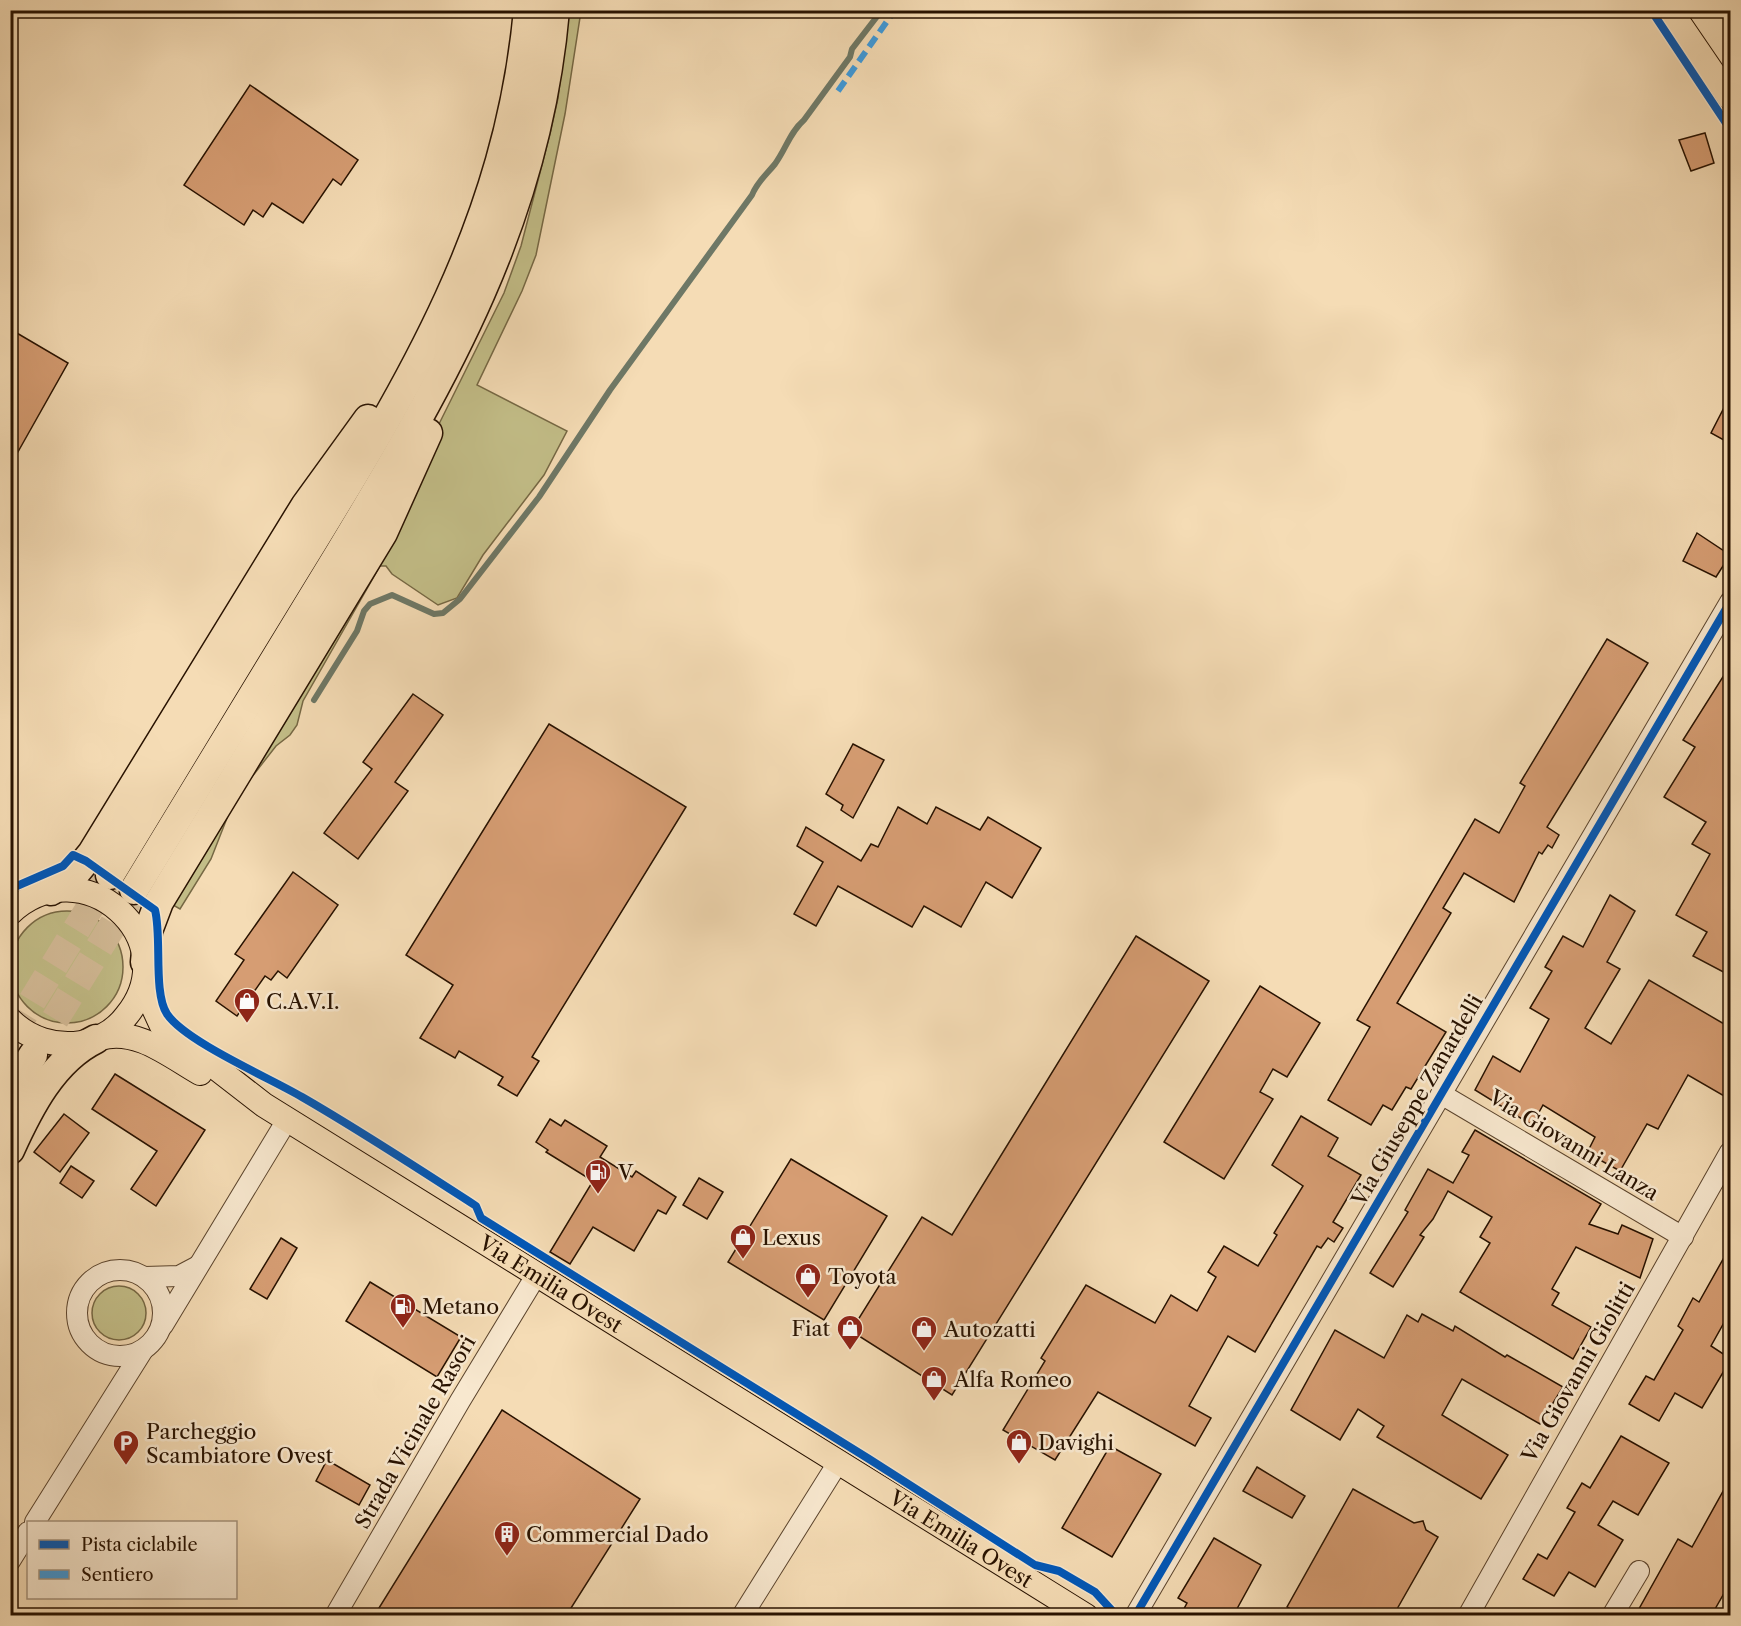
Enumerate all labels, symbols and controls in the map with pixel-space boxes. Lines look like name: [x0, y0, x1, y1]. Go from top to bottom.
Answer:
shop icon: C.A.V.I.: [232, 986, 262, 1024]
place label: C.A.V.I.: [266, 989, 340, 1014]
street label: Via Giuseppe Zanardelli: [1346, 990, 1488, 1211]
street label: Via Giovanni Lanza: [1484, 1084, 1664, 1206]
fuel station icon: V: [583, 1157, 613, 1195]
place label: V: [617, 1160, 634, 1185]
shop icon: Lexus: [728, 1222, 758, 1260]
place label: Lexus: [762, 1225, 821, 1250]
street label: Via Emilia Ovest: [474, 1229, 628, 1338]
shop icon: Toyota: [793, 1261, 823, 1299]
place label: Toyota: [828, 1264, 897, 1289]
street label: Via Giovanni Giolitti: [1516, 1278, 1640, 1467]
fuel station icon: Metano: [388, 1291, 418, 1329]
place label: Metano: [422, 1294, 499, 1319]
shop icon: Fiat: [835, 1313, 865, 1351]
shop icon: Autozatti: [909, 1314, 939, 1352]
place label: Fiat: [792, 1316, 831, 1341]
place label: Autozatti: [943, 1317, 1036, 1342]
street label: Strada Vicinale Rasori: [349, 1331, 481, 1533]
shop icon: Alfa Romeo: [919, 1364, 949, 1402]
place label: Alfa Romeo: [953, 1367, 1072, 1392]
place label: Parcheggio Scambiatore Ovest: [146, 1419, 334, 1468]
shop icon: Davighi: [1004, 1427, 1034, 1465]
parking icon: Parcheggio Scambiatore Ovest: [111, 1428, 141, 1466]
place label: Davighi: [1038, 1430, 1114, 1455]
street label: Via Emilia Ovest: [884, 1484, 1038, 1593]
building icon: Commercial Dado: [492, 1519, 522, 1557]
legend: [27, 1521, 237, 1599]
place label: Commercial Dado: [526, 1522, 709, 1547]
text: Pista ciclabile: [81, 1534, 198, 1556]
text: Sentiero: [81, 1564, 153, 1586]

